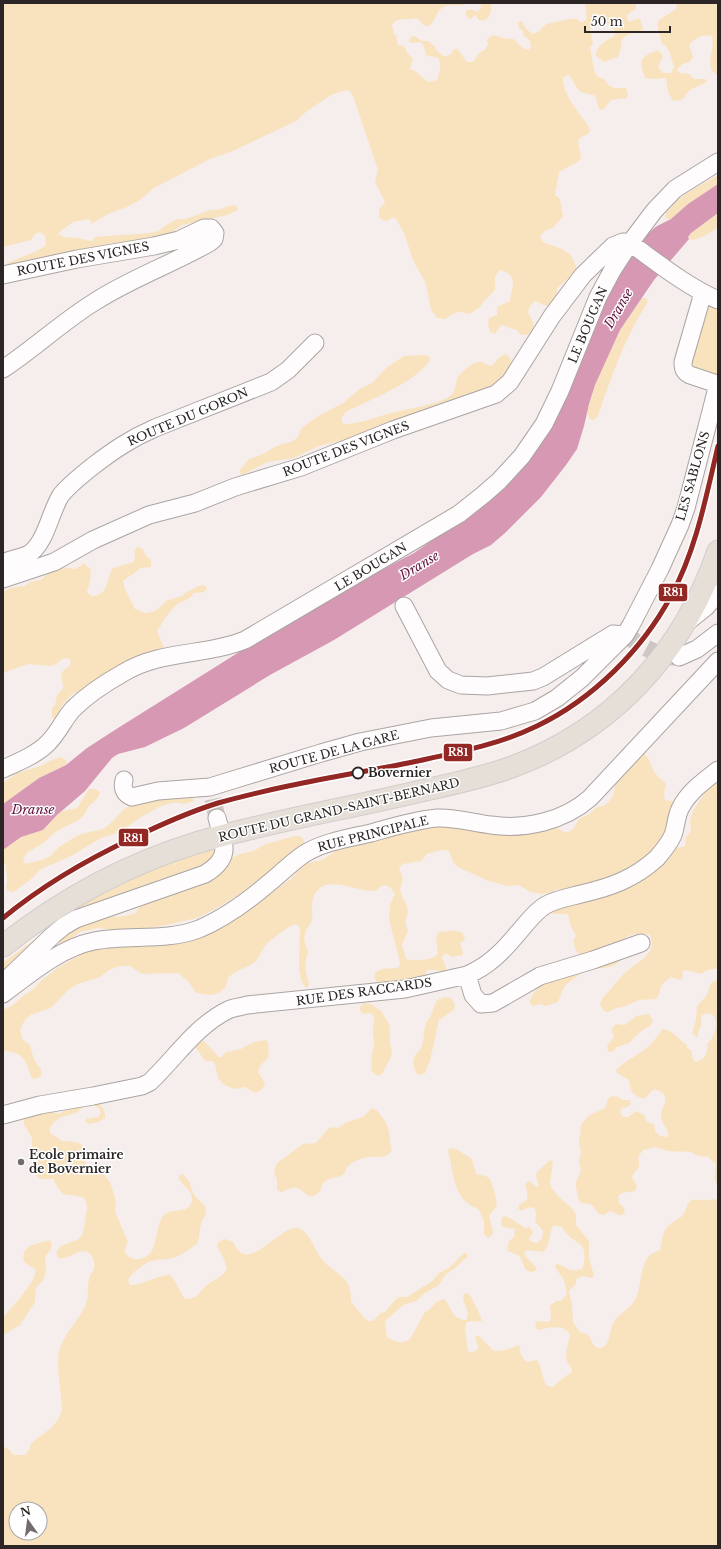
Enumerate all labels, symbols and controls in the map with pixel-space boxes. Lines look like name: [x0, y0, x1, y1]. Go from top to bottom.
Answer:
scale bar: [585, 8, 670, 34]
text: 50 m: [591, 14, 623, 29]
street label: ROUTE DES VIGNES: [16, 238, 151, 279]
street label: LE BOUGAN: [565, 284, 611, 365]
water label: Dranse: [600, 285, 637, 332]
street label: ROUTE DU GORON: [125, 384, 251, 449]
street label: ROUTE DES VIGNES: [280, 417, 411, 480]
street label: LES SABLONS: [673, 429, 713, 523]
street label: LE BOUGAN: [332, 539, 410, 594]
water label: Dranse: [396, 547, 442, 584]
line badge: R81: [658, 583, 688, 602]
text: R81: [663, 585, 684, 599]
street label: ROUTE DE LA GARE: [267, 727, 401, 776]
line badge: R81: [443, 743, 473, 762]
text: R81: [448, 745, 469, 759]
place label: Bovernier: [368, 765, 431, 780]
marker: Bovernier: [351, 766, 365, 780]
street label: ROUTE DU GRAND-SAINT-BERNARD: [217, 774, 461, 845]
water label: Dranse: [10, 801, 55, 818]
street label: RUE PRINCIPALE: [316, 812, 430, 855]
line badge: R81: [118, 828, 149, 847]
text: R81: [123, 831, 144, 845]
street label: RUE DES RACCARDS: [295, 975, 433, 1008]
place label: Ecole primaire de Bovernier: [29, 1147, 123, 1176]
marker: Ecole primaire de Bovernier: [16, 1157, 26, 1167]
north arrow: [8, 1501, 48, 1541]
text: N: [19, 1503, 33, 1519]

